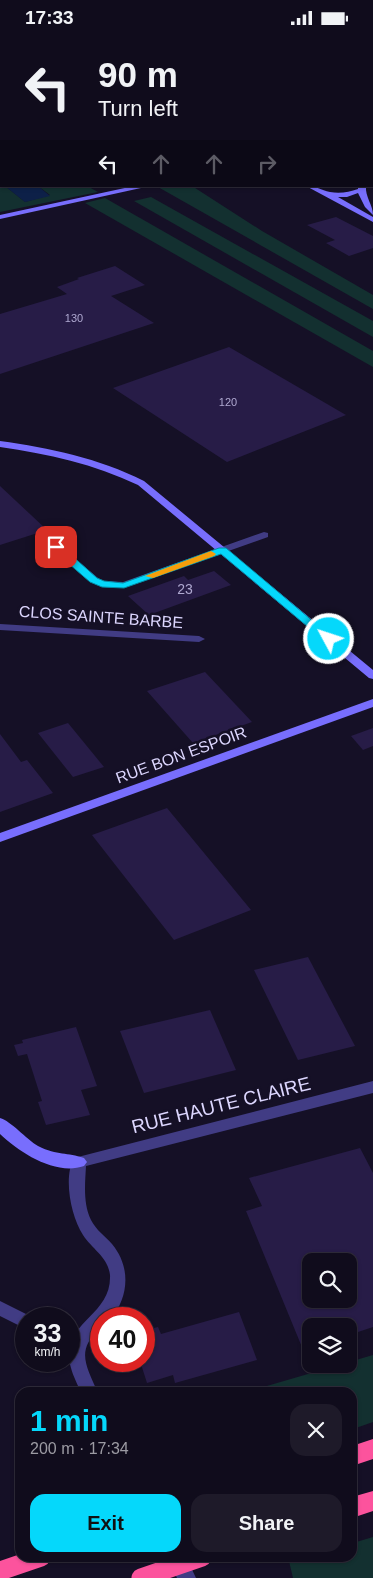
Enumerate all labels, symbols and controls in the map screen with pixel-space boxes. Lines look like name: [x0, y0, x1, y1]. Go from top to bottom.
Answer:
text: 17:33: [25, 7, 74, 28]
icon: left: [15, 55, 80, 120]
text: 90 m: [98, 55, 178, 94]
text: Turn left: [98, 96, 178, 121]
icon: left: [94, 150, 122, 178]
icon: ahead: [147, 150, 175, 178]
icon: ahead: [200, 150, 228, 178]
icon: right: [253, 150, 281, 178]
house number: 130: [65, 312, 83, 324]
house number: 120: [219, 396, 237, 408]
pin: [35, 526, 77, 568]
icon: arrive: [42, 533, 70, 561]
house number: 23: [177, 581, 193, 597]
street label: CLOS SAINTE BARBE: [18, 603, 184, 631]
position arrow: [302, 612, 354, 664]
street label: RUE BON ESPOIR: [113, 723, 249, 787]
street label: RUE HAUTE CLAIRE: [129, 1073, 313, 1137]
map controls: [302, 1253, 357, 1373]
button: search: [302, 1253, 357, 1308]
speed limit sign: 40: [90, 1307, 155, 1372]
button: layers: [302, 1318, 357, 1373]
text: 33: [34, 1319, 61, 1347]
text: km/h: [34, 1345, 61, 1359]
text: 1 min: [30, 1404, 108, 1437]
button: close: [290, 1404, 342, 1456]
text: 200 m · 17:34: [30, 1440, 129, 1457]
button: Exit: [30, 1494, 181, 1552]
button: Share: [191, 1494, 342, 1552]

